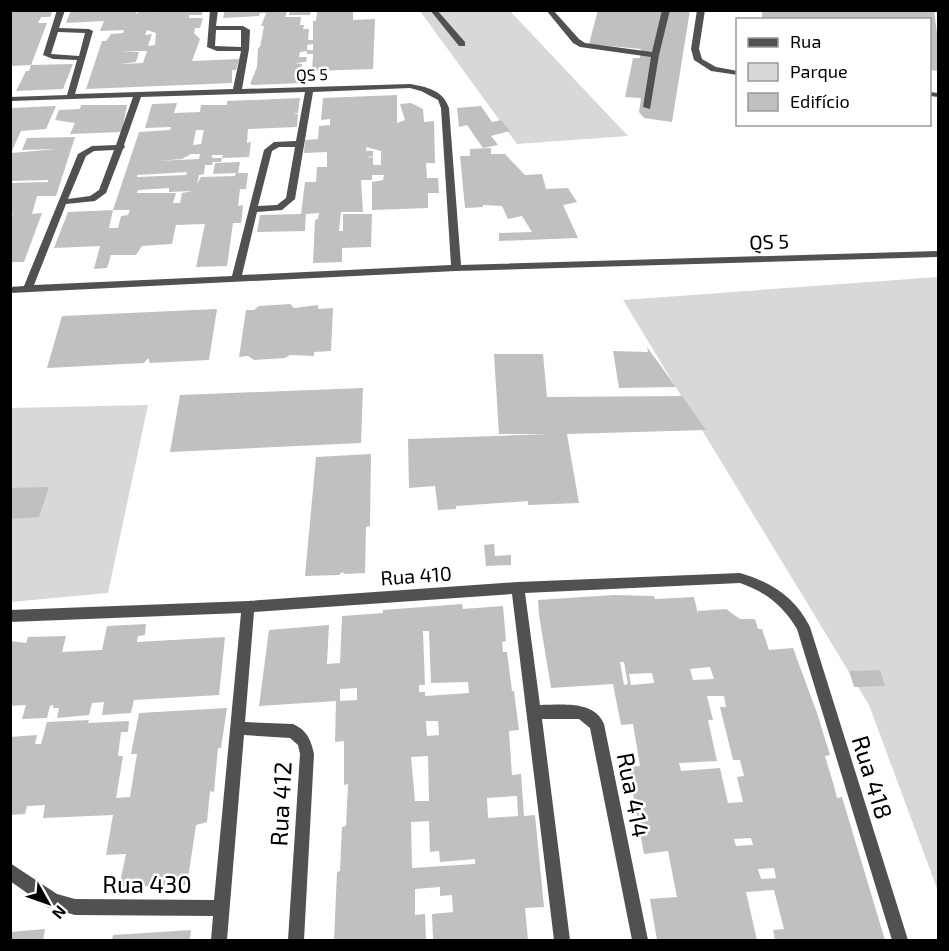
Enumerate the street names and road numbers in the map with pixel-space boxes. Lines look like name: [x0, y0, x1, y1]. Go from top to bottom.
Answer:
street label: QS 5: [296, 64, 328, 85]
street label: QS 5: [749, 228, 789, 254]
street label: Rua 410: [379, 561, 453, 589]
street label: Rua 418: [847, 732, 899, 822]
street label: Rua 414: [612, 750, 656, 840]
street label: Rua 412: [263, 761, 297, 847]
street label: Rua 430: [102, 869, 192, 898]

